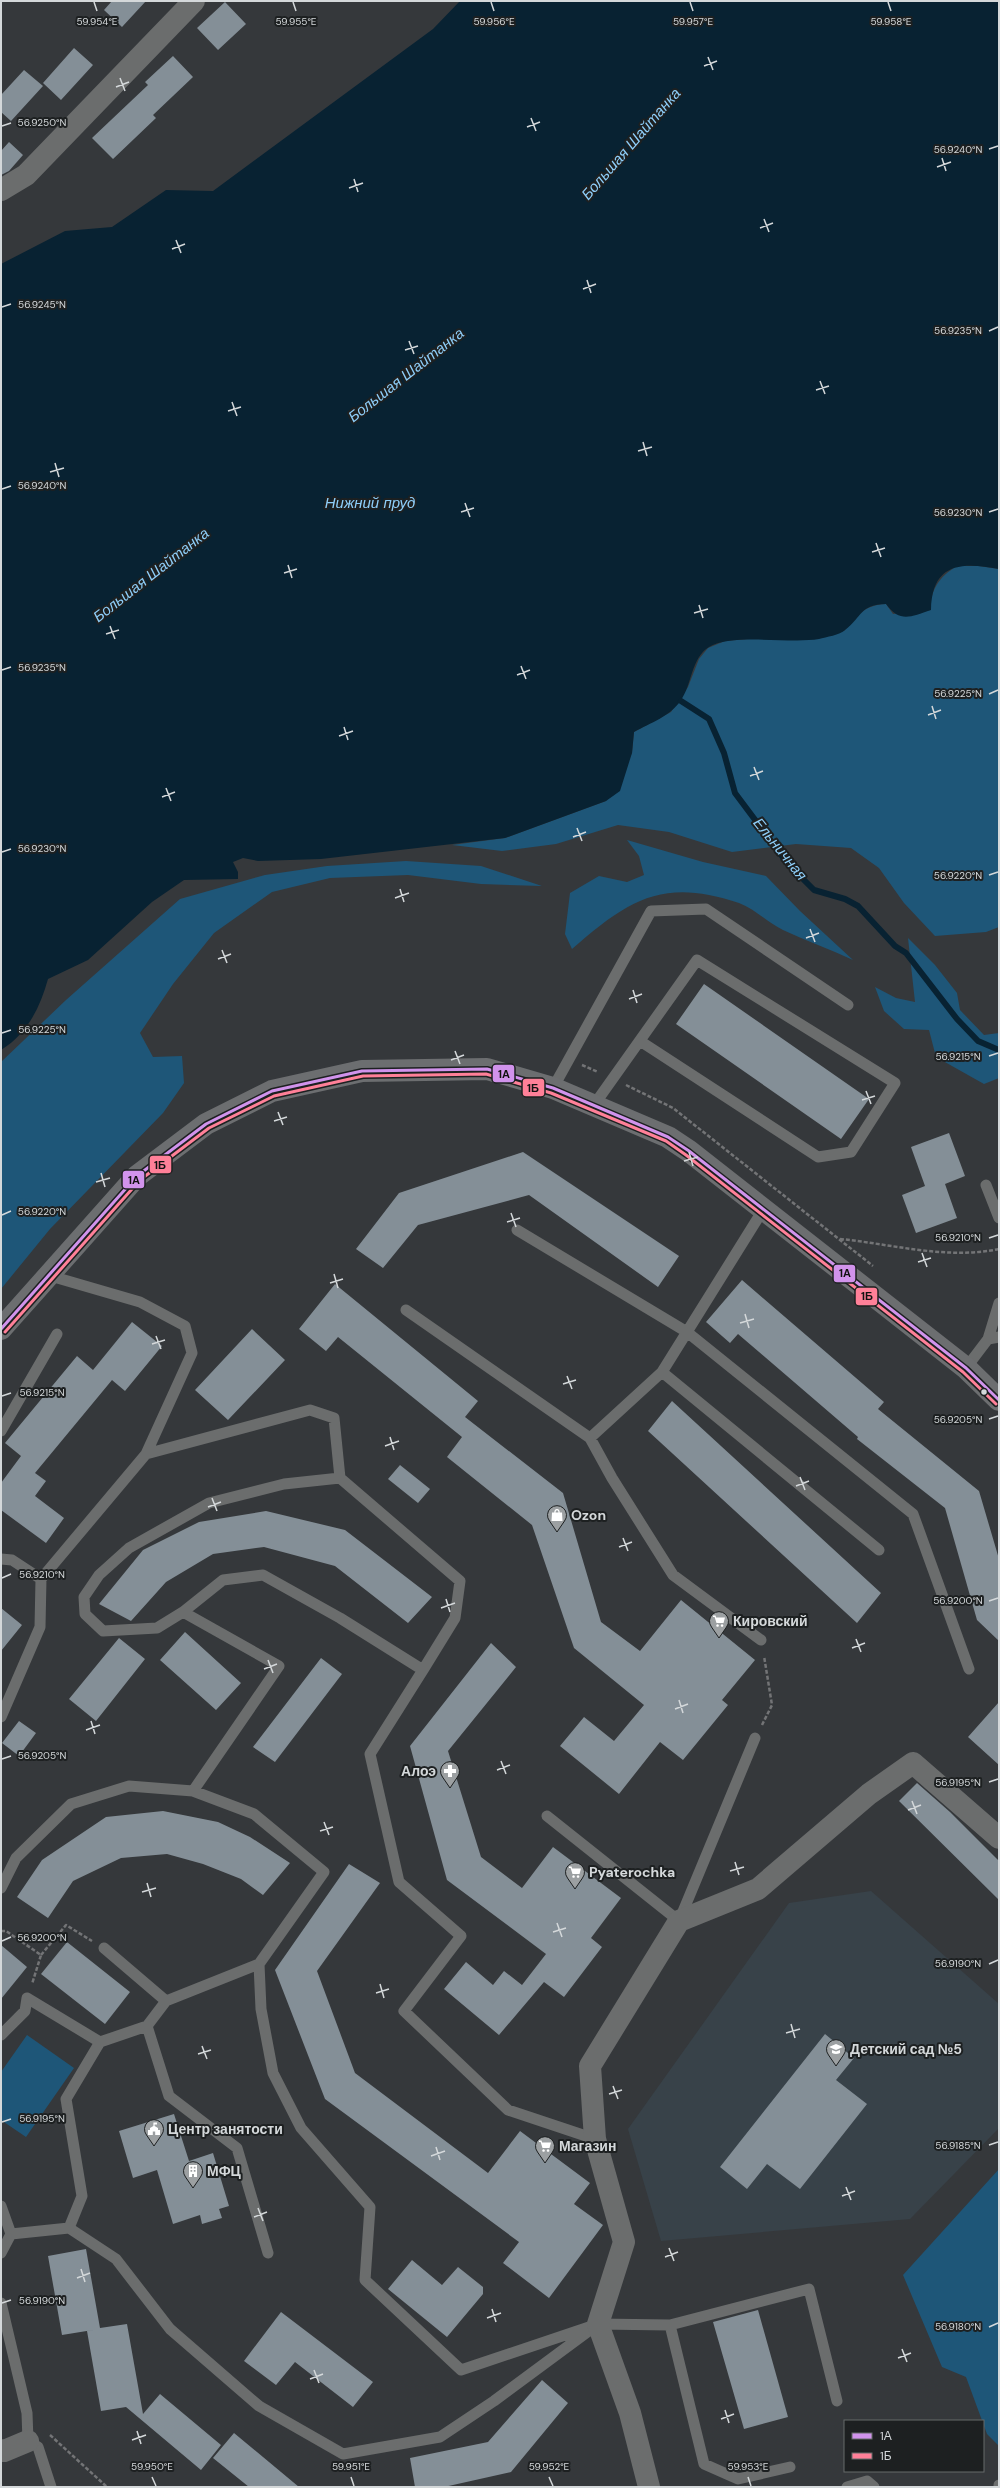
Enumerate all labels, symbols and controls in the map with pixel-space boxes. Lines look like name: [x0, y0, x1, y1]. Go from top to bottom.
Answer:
text: 59.954°E: [77, 15, 118, 28]
text: 59.955°E: [275, 15, 317, 28]
text: 59.956°E: [473, 15, 515, 28]
text: 59.957°E: [673, 15, 713, 28]
text: 59.958°E: [870, 15, 912, 28]
water label: Большая Шайтанка: [577, 84, 685, 204]
text: 56.9250°N: [18, 116, 66, 129]
text: 56.9240°N: [934, 143, 982, 156]
text: 56.9245°N: [18, 298, 66, 311]
water label: Большая Шайтанка: [344, 323, 468, 427]
text: 56.9235°N: [934, 324, 982, 337]
text: 56.9240°N: [18, 479, 66, 492]
water label: Нижний пруд: [325, 493, 415, 513]
text: 56.9230°N: [934, 506, 982, 519]
water label: Большая Шайтанка: [89, 523, 213, 627]
text: 56.9235°N: [18, 661, 66, 674]
text: 56.9225°N: [934, 687, 982, 700]
water label: Ельничная: [749, 813, 811, 885]
text: 56.9230°N: [18, 842, 66, 855]
text: 56.9220°N: [934, 869, 982, 882]
text: 56.9225°N: [18, 1023, 66, 1036]
text: 56.9215°N: [935, 1050, 981, 1063]
line badge: 1А: [492, 1064, 515, 1083]
text: 1А: [498, 1067, 510, 1081]
line badge: 1Б: [522, 1078, 545, 1097]
text: 1Б: [527, 1081, 539, 1095]
line badge: 1Б: [149, 1155, 172, 1174]
text: 1Б: [154, 1158, 166, 1172]
line badge: 1А: [122, 1170, 145, 1189]
text: 1А: [128, 1173, 140, 1187]
text: 56.9220°N: [18, 1205, 66, 1218]
text: 56.9210°N: [935, 1231, 981, 1244]
line badge: 1А: [833, 1264, 856, 1283]
text: 1А: [839, 1266, 851, 1280]
line badge: 1Б: [855, 1287, 878, 1306]
text: 1Б: [861, 1289, 873, 1303]
text: 56.9215°N: [19, 1386, 65, 1399]
unlabelled marker: [979, 1387, 989, 1397]
text: 56.9205°N: [934, 1413, 982, 1426]
shop icon: Ozon: [546, 1504, 568, 1532]
place label: Ozon: [571, 1506, 606, 1524]
text: 56.9210°N: [19, 1568, 65, 1581]
text: 56.9200°N: [933, 1594, 983, 1607]
supermarket icon: Кировский: [708, 1610, 730, 1638]
place label: Кировский: [733, 1612, 808, 1630]
text: 56.9205°N: [18, 1749, 66, 1762]
pharmacy icon: Алоэ: [439, 1760, 461, 1788]
place label: Алоэ: [401, 1762, 436, 1780]
text: 56.9195°N: [935, 1776, 981, 1789]
supermarket icon: Pyaterochka: [564, 1861, 586, 1889]
place label: Pyaterochka: [589, 1863, 675, 1881]
text: 56.9200°N: [17, 1931, 67, 1944]
text: 56.9190°N: [935, 1957, 981, 1970]
school or university icon: Детский сад №5: [825, 2038, 847, 2066]
place label: Детский сад №5: [850, 2040, 962, 2058]
text: 56.9195°N: [19, 2112, 65, 2125]
public building icon: Центр занятости: [143, 2118, 165, 2146]
place label: Центр занятости: [168, 2120, 283, 2138]
supermarket icon: Магазин: [534, 2135, 556, 2163]
place label: Магазин: [559, 2137, 616, 2155]
text: 56.9185°N: [935, 2139, 981, 2152]
building icon: МФЦ: [182, 2160, 204, 2188]
place label: МФЦ: [207, 2162, 242, 2180]
text: 56.9190°N: [19, 2294, 65, 2307]
text: 56.9180°N: [935, 2320, 981, 2333]
legend: [844, 2420, 984, 2472]
text: 1А: [880, 2428, 892, 2444]
text: 1Б: [880, 2448, 892, 2464]
text: 59.950°E: [131, 2460, 173, 2473]
text: 59.951°E: [332, 2460, 370, 2473]
text: 59.952°E: [529, 2460, 570, 2473]
text: 59.953°E: [728, 2460, 769, 2473]

